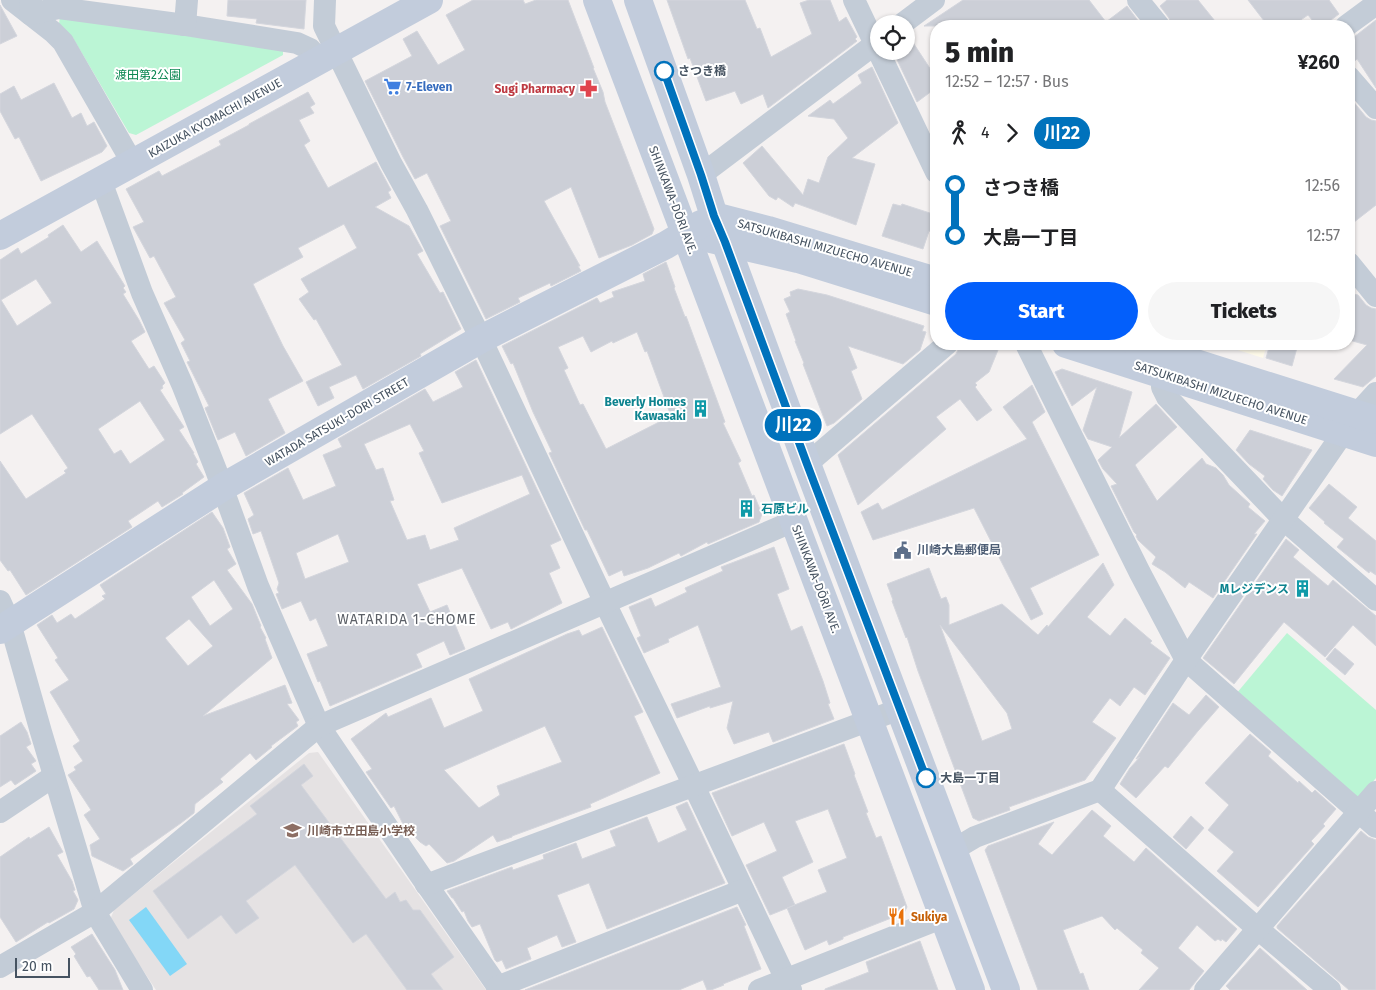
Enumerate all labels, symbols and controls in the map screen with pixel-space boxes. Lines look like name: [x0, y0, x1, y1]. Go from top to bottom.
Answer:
map controls: [870, 15, 915, 60]
button: locate: [870, 15, 915, 60]
text: 5 min: [945, 36, 1014, 69]
text: ¥260: [1298, 51, 1340, 74]
marker: さつき橋: [654, 61, 674, 81]
place label: さつき橋: [678, 64, 727, 78]
park label: 渡田第2公園: [115, 68, 181, 82]
text: 12:52 – 12:57 · Bus: [945, 72, 1069, 91]
street label: KAIZUKA KYOMACHI AVENUE: [146, 75, 284, 161]
supermarket icon: 7-Eleven: [382, 77, 402, 97]
pharmacy icon: Sugi Pharmacy: [579, 79, 599, 99]
place label: 7-Eleven: [406, 80, 452, 94]
place label: Sugi Pharmacy: [494, 82, 576, 96]
icon: walk: [945, 119, 973, 147]
icon: forward: [998, 119, 1026, 147]
text: 川22: [1044, 122, 1080, 144]
text: 4: [981, 123, 990, 142]
street label: SHINKAWA-DŌRI AVE.: [646, 144, 700, 256]
text: さつき橋: [983, 176, 1059, 199]
text: 12:56: [1305, 176, 1340, 195]
street label: SATSUKIBASHI MIZUECHO AVENUE: [736, 216, 914, 280]
text: 大島一丁目: [983, 226, 1078, 249]
text: 12:57: [1307, 226, 1340, 245]
button: Start: [945, 282, 1138, 340]
button: Tickets: [1148, 282, 1340, 340]
street label: SATSUKIBASHI MIZUECHO AVENUE: [1133, 358, 1309, 428]
street label: WATADA SATSUKI-DORI STREET: [263, 375, 412, 469]
place label: Beverly Homes Kawasaki: [605, 395, 686, 423]
building icon: Beverly Homes Kawasaki: [690, 399, 710, 419]
line badge: 川22: [764, 409, 822, 441]
text: 川22: [775, 414, 811, 436]
building icon: 石原ビル: [737, 499, 757, 519]
place label: 石原ビル: [761, 502, 809, 516]
street label: SHINKAWA-DŌRI AVE.: [789, 523, 843, 635]
public building icon: 川崎大島郵便局: [893, 540, 913, 560]
place label: 川崎大島郵便局: [917, 543, 1001, 557]
building icon: Mレジデンス: [1293, 579, 1313, 599]
place label: Mレジデンス: [1220, 582, 1289, 596]
district label: WATARIDA 1-CHOME: [337, 611, 477, 628]
marker: 大島一丁目: [916, 768, 936, 788]
place label: 大島一丁目: [940, 771, 1000, 785]
school or university icon: 川崎市立田島小学校: [283, 821, 303, 841]
place label: 川崎市立田島小学校: [307, 824, 415, 838]
restaurant icon: Sukiya: [887, 907, 907, 927]
place label: Sukiya: [911, 910, 948, 924]
scale bar: [15, 955, 70, 978]
text: 20 m: [22, 958, 52, 975]

